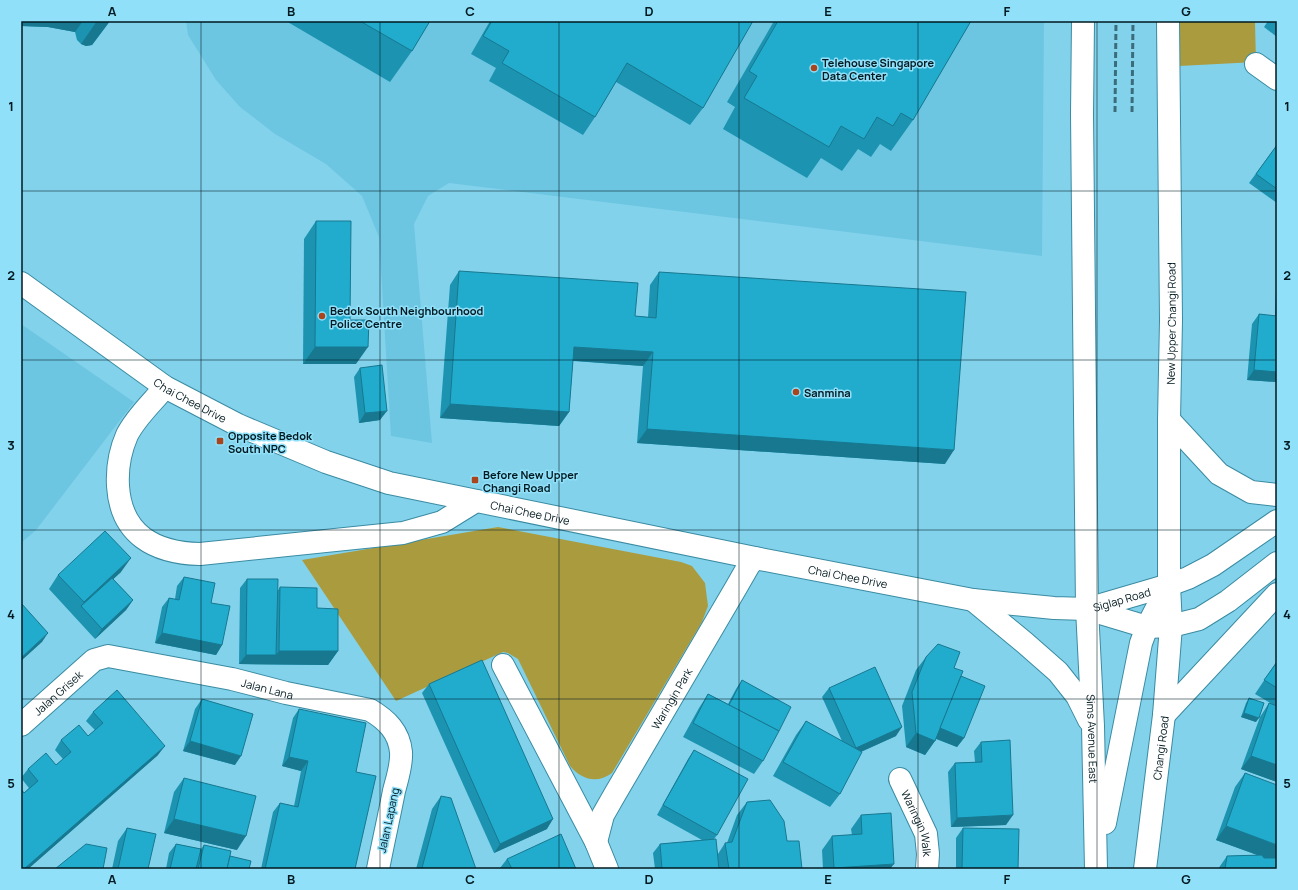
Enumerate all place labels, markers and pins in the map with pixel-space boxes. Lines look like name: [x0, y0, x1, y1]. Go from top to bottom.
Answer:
place label: Telehouse Singapore Data Center: [822, 55, 935, 83]
marker: Telehouse Singapore Data Center: [809, 63, 819, 73]
place label: Bedok South Neighbourhood Police Centre: [330, 303, 484, 331]
marker: Bedok South Neighbourhood Police Centre: [317, 311, 327, 321]
place label: Sanmina: [804, 385, 851, 400]
marker: Sanmina: [791, 387, 801, 397]
place label: Opposite Bedok South NPC: [228, 428, 313, 456]
marker: Opposite Bedok South NPC: [215, 436, 225, 446]
place label: Before New Upper Changi Road: [483, 467, 579, 495]
marker: Before New Upper Changi Road: [470, 475, 480, 485]

